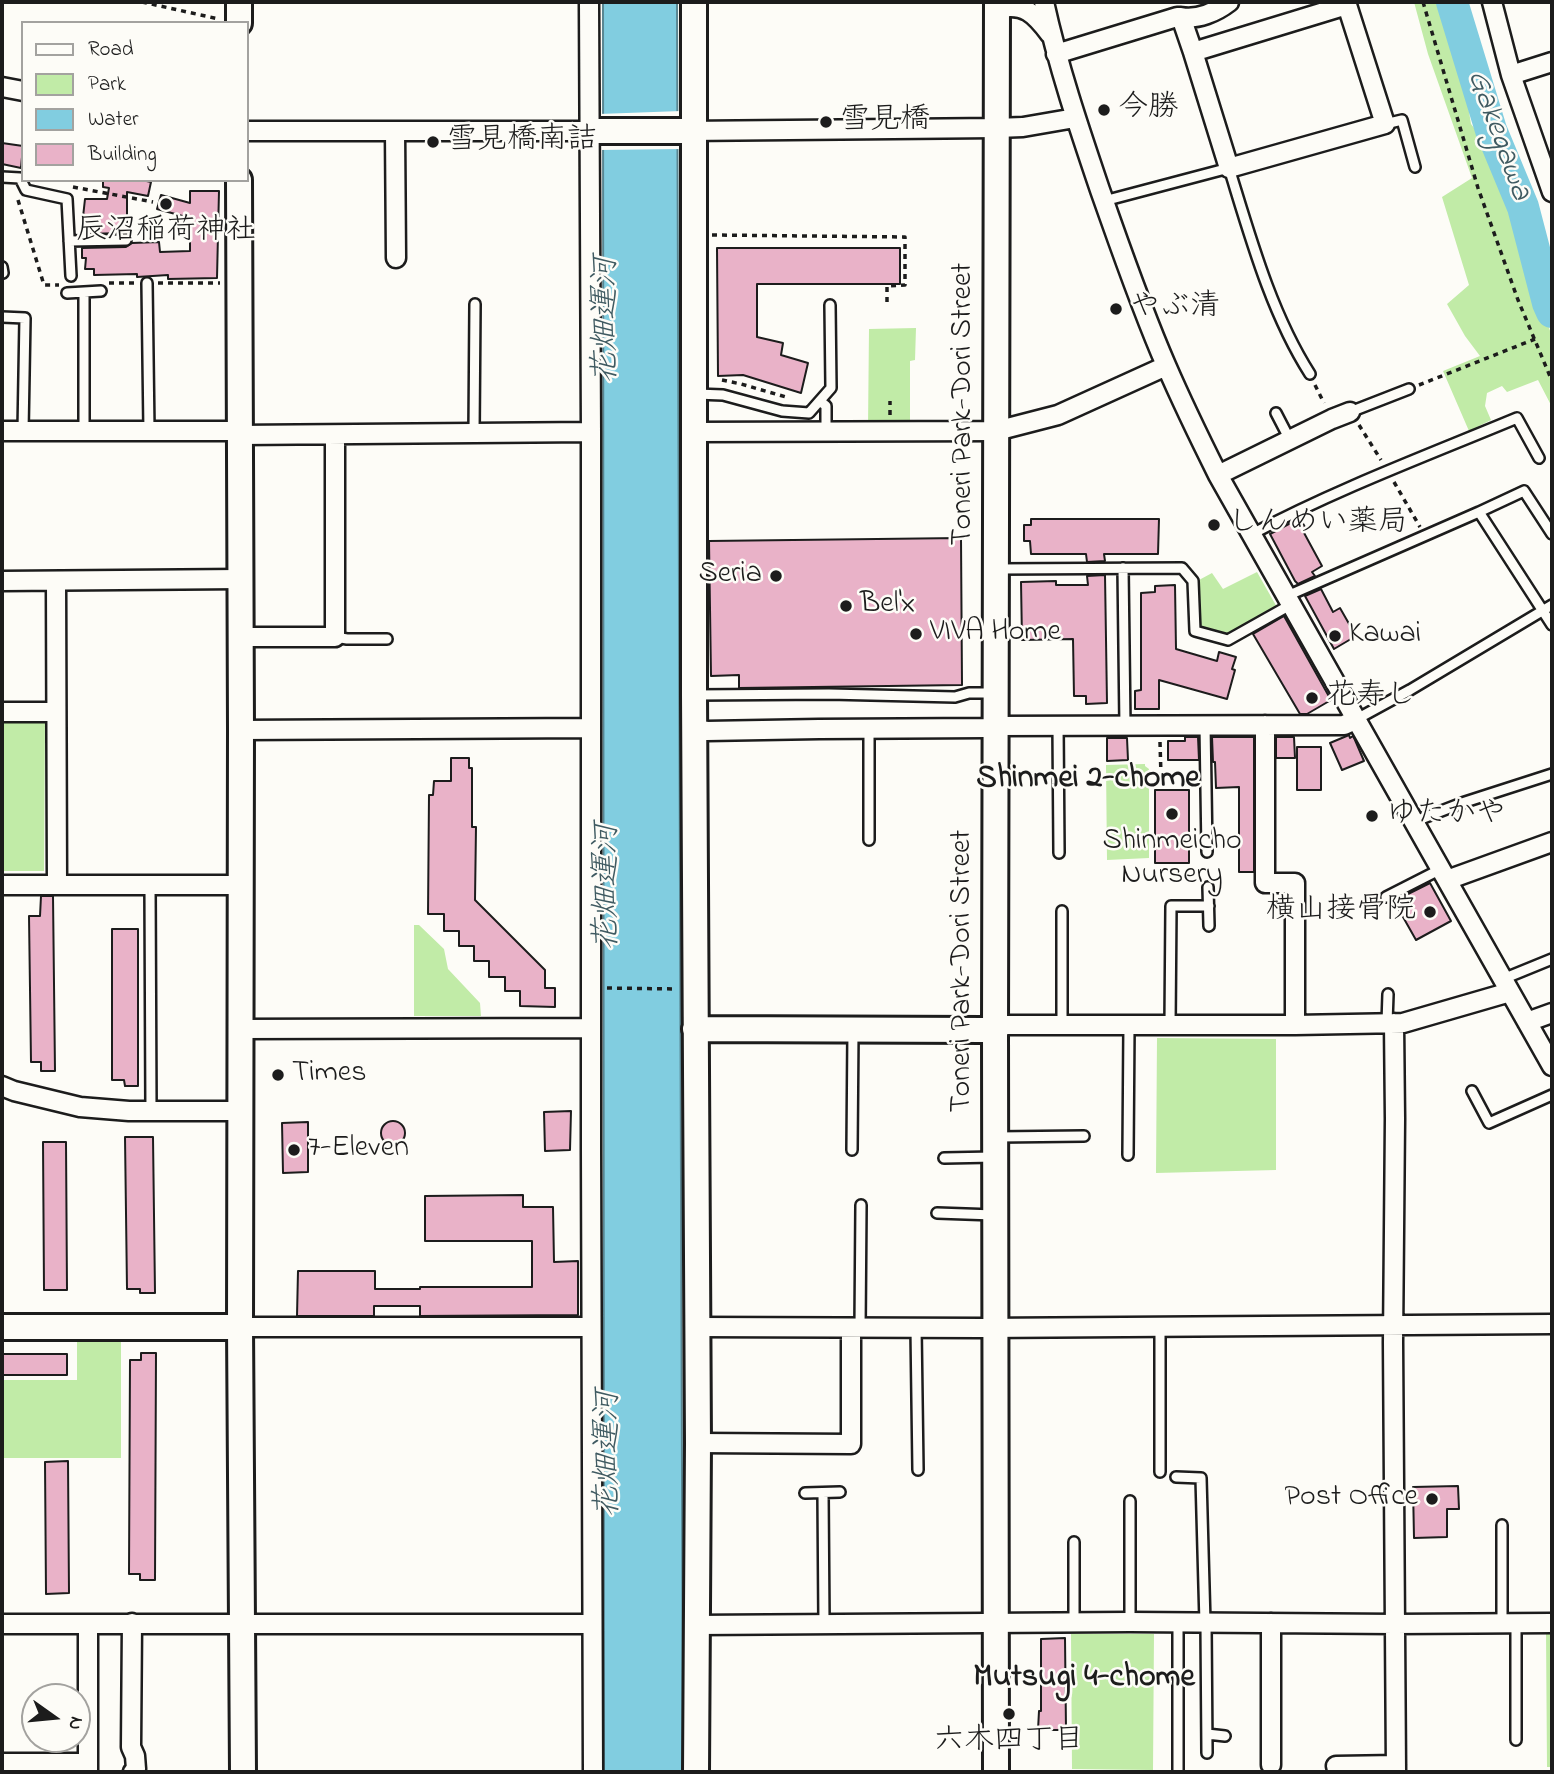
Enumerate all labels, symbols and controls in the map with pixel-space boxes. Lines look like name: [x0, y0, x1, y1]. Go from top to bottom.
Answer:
legend: [21, 21, 248, 182]
text: Road: [88, 35, 134, 65]
water label: Gakegawa: [1456, 66, 1538, 206]
text: Park: [88, 70, 126, 100]
place label: 今勝: [1118, 92, 1178, 128]
marker: 今勝: [1096, 102, 1112, 118]
place label: 雪見橋: [840, 104, 930, 140]
text: Water: [88, 105, 139, 135]
marker: 雪見橋: [818, 114, 834, 130]
place label: 雪見橋南詰: [447, 124, 597, 160]
marker: 雪見橋南詰: [425, 134, 441, 150]
text: Building: [88, 140, 157, 170]
marker: 辰沼稲荷神社: [158, 196, 174, 212]
place label: 辰沼稲荷神社: [76, 215, 256, 251]
water label: 花畑運河: [590, 256, 628, 384]
street label: Toneri Park-Dori Street: [947, 263, 983, 545]
place label: やぶ清: [1130, 291, 1220, 327]
marker: やぶ清: [1108, 301, 1124, 317]
place label: しんめい薬局: [1228, 507, 1408, 543]
marker: しんめい薬局: [1206, 517, 1222, 533]
place label: Seria: [698, 558, 762, 594]
marker: Seria: [768, 568, 784, 584]
place label: Bel'x: [860, 588, 915, 624]
marker: Bel'x: [838, 598, 854, 614]
place label: VIVA Home: [930, 616, 1061, 652]
place label: Kawai: [1349, 618, 1421, 654]
marker: VIVA Home: [908, 626, 924, 642]
marker: Kawai: [1327, 628, 1343, 644]
place label: 花寿し: [1326, 680, 1416, 716]
marker: 花寿し: [1304, 690, 1320, 706]
district label: Shinmei 2-chome: [976, 762, 1200, 800]
place label: ゆたかや: [1386, 798, 1506, 834]
marker: Shinmeicho Nursery: [1164, 806, 1180, 822]
marker: ゆたかや: [1364, 808, 1380, 824]
water label: 花畑運河: [591, 823, 629, 951]
place label: Shinmeicho Nursery: [1103, 825, 1241, 896]
street label: Toneri Park-Dori Street: [946, 830, 982, 1112]
place label: 横山接骨院: [1266, 894, 1416, 930]
marker: 横山接骨院: [1422, 904, 1438, 920]
place label: Times: [292, 1057, 367, 1093]
marker: Times: [270, 1067, 286, 1083]
place label: 7-Eleven: [308, 1132, 409, 1168]
marker: 7-Eleven: [286, 1142, 302, 1158]
water label: 花畑運河: [592, 1390, 630, 1518]
place label: Post Office: [1284, 1481, 1418, 1517]
marker: Post Office: [1424, 1491, 1440, 1507]
district label: Mutsugi 4-chome: [973, 1661, 1195, 1699]
north arrow: [21, 1683, 91, 1753]
marker: 六木四丁目: [1001, 1706, 1017, 1722]
text: N: [60, 1713, 90, 1733]
place label: 六木四丁目: [934, 1725, 1084, 1761]

